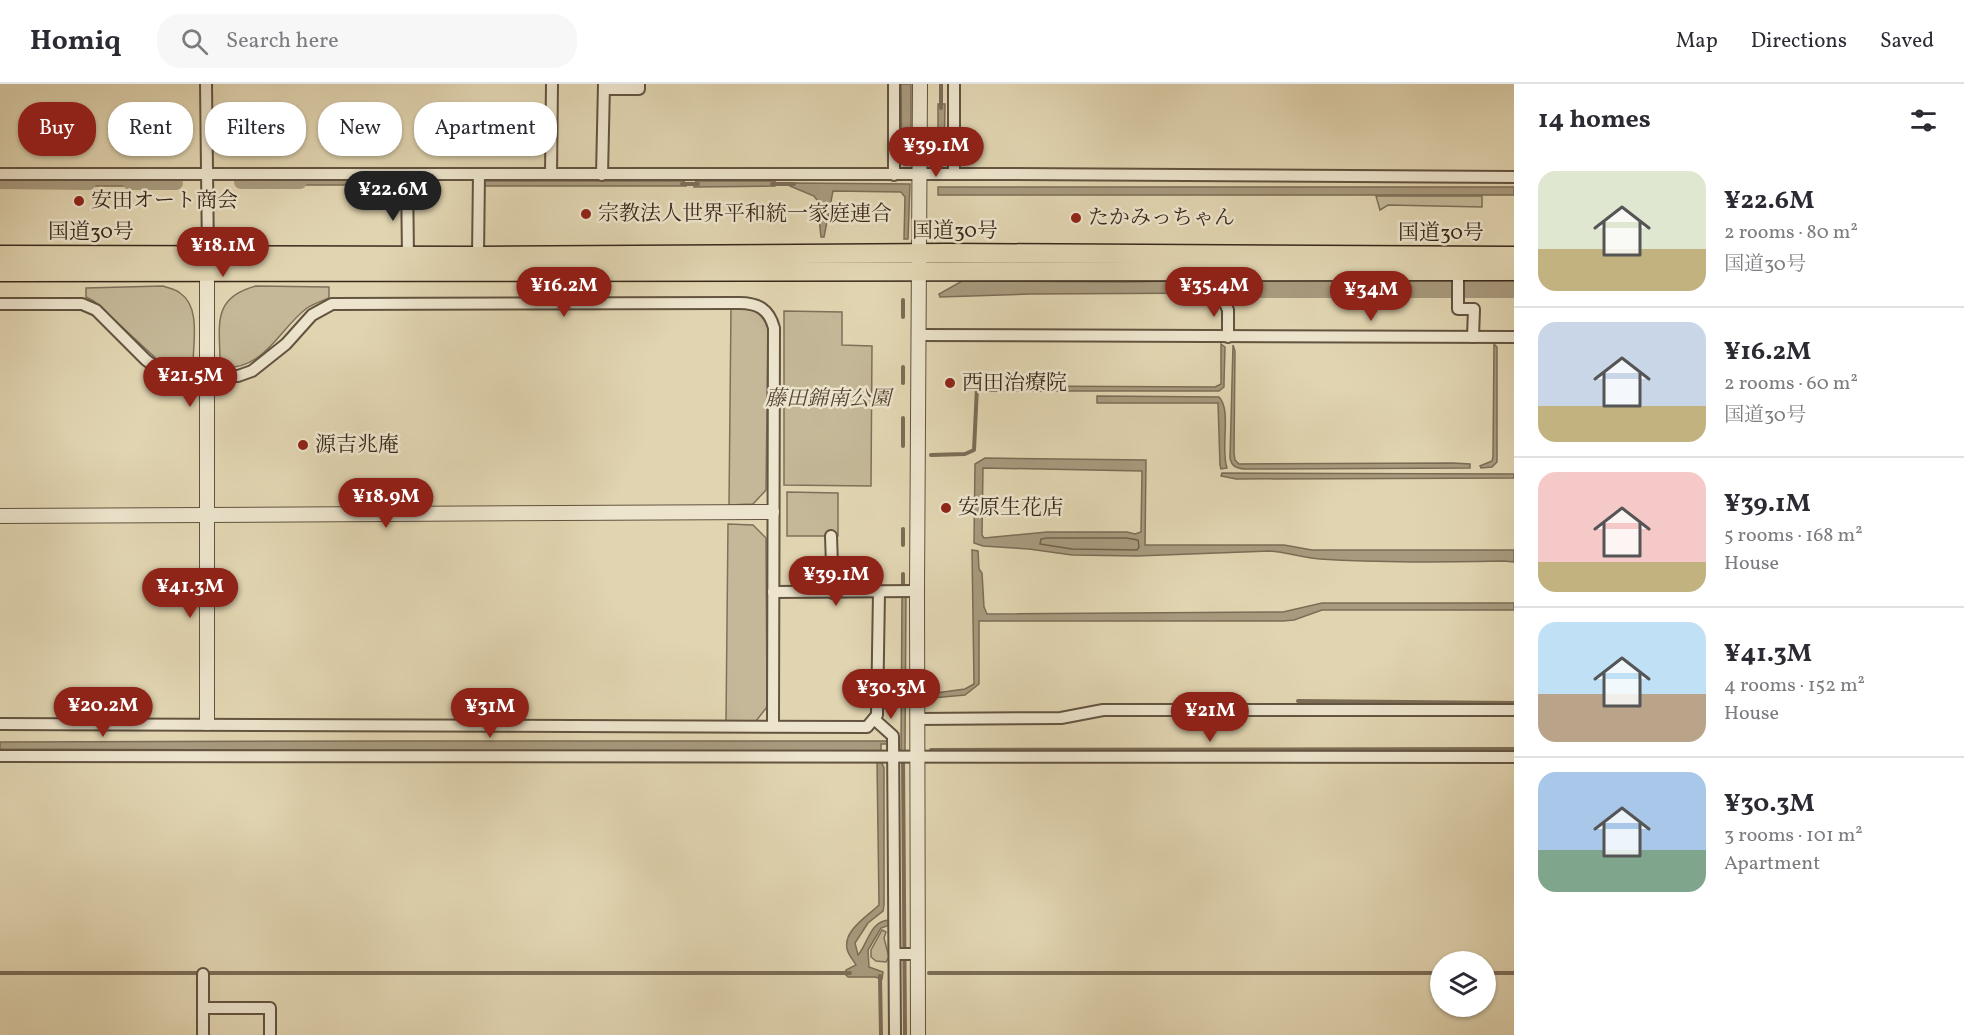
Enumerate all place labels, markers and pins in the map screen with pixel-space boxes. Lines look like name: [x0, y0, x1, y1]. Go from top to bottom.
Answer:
pin: ¥39.1M: [887, 127, 985, 178]
pin: ¥22.6M: [344, 171, 442, 222]
place label: 安田オート商会: [91, 187, 238, 216]
marker: 安田オート商会: [72, 194, 86, 208]
place label: 宗教法人世界平和統一家庭連合: [598, 200, 892, 229]
place label: たかみっちゃん: [1088, 204, 1235, 233]
marker: 宗教法人世界平和統一家庭連合: [579, 207, 593, 221]
marker: たかみっちゃん: [1069, 211, 1083, 225]
pin: ¥18.1M: [174, 227, 272, 278]
pin: ¥16.2M: [515, 267, 613, 318]
pin: ¥35.4M: [1165, 267, 1263, 318]
pin: ¥34M: [1335, 271, 1407, 322]
pin: ¥21.5M: [141, 357, 239, 408]
place label: 西田治療院: [962, 369, 1067, 398]
marker: 西田治療院: [943, 376, 957, 390]
place label: 源吉兆庵: [315, 431, 399, 460]
marker: 源吉兆庵: [296, 438, 310, 452]
pin: ¥18.9M: [337, 478, 435, 529]
place label: 安原生花店: [958, 494, 1063, 523]
marker: 安原生花店: [939, 501, 953, 515]
pin: ¥39.1M: [787, 556, 885, 607]
pin: ¥41.3M: [141, 568, 239, 619]
pin: ¥30.3M: [842, 669, 940, 720]
pin: ¥20.2M: [54, 687, 152, 738]
pin: ¥31M: [454, 688, 526, 739]
pin: ¥21M: [1174, 692, 1246, 743]

